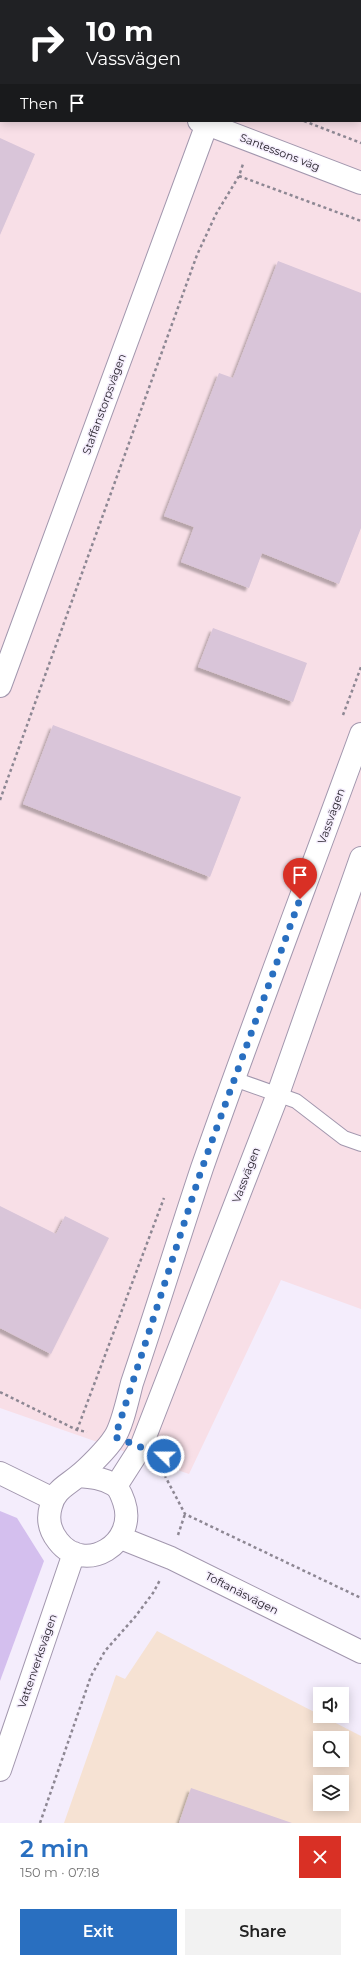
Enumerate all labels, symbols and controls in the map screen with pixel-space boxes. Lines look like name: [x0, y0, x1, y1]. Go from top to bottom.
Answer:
text: 10 m: [86, 14, 153, 48]
icon: right: [20, 16, 72, 68]
text: Vassvägen: [86, 48, 181, 70]
icon: arrive: [66, 92, 88, 114]
text: Then: [20, 94, 58, 113]
street label: Santessons väg: [238, 130, 322, 174]
street label: Staffanstorpsvägen: [79, 352, 129, 456]
street label: Vassvägen: [314, 786, 348, 846]
pin: [283, 858, 317, 899]
icon: arrive: [289, 864, 311, 886]
street label: Vassvägen: [229, 1145, 263, 1205]
position arrow: [143, 1435, 185, 1477]
street label: Toftanäsvägen: [203, 1569, 281, 1617]
street label: Vattenverksvägen: [14, 1612, 60, 1710]
map controls: [313, 1687, 349, 1811]
button: sound: [313, 1687, 349, 1723]
button: search: [313, 1731, 349, 1767]
button: layers: [313, 1775, 349, 1811]
text: 2 min: [20, 1834, 89, 1863]
button: close: [299, 1836, 341, 1878]
text: 150 m · 07:18: [20, 1864, 100, 1880]
button: Exit: [20, 1909, 177, 1955]
button: Share: [185, 1909, 341, 1955]

